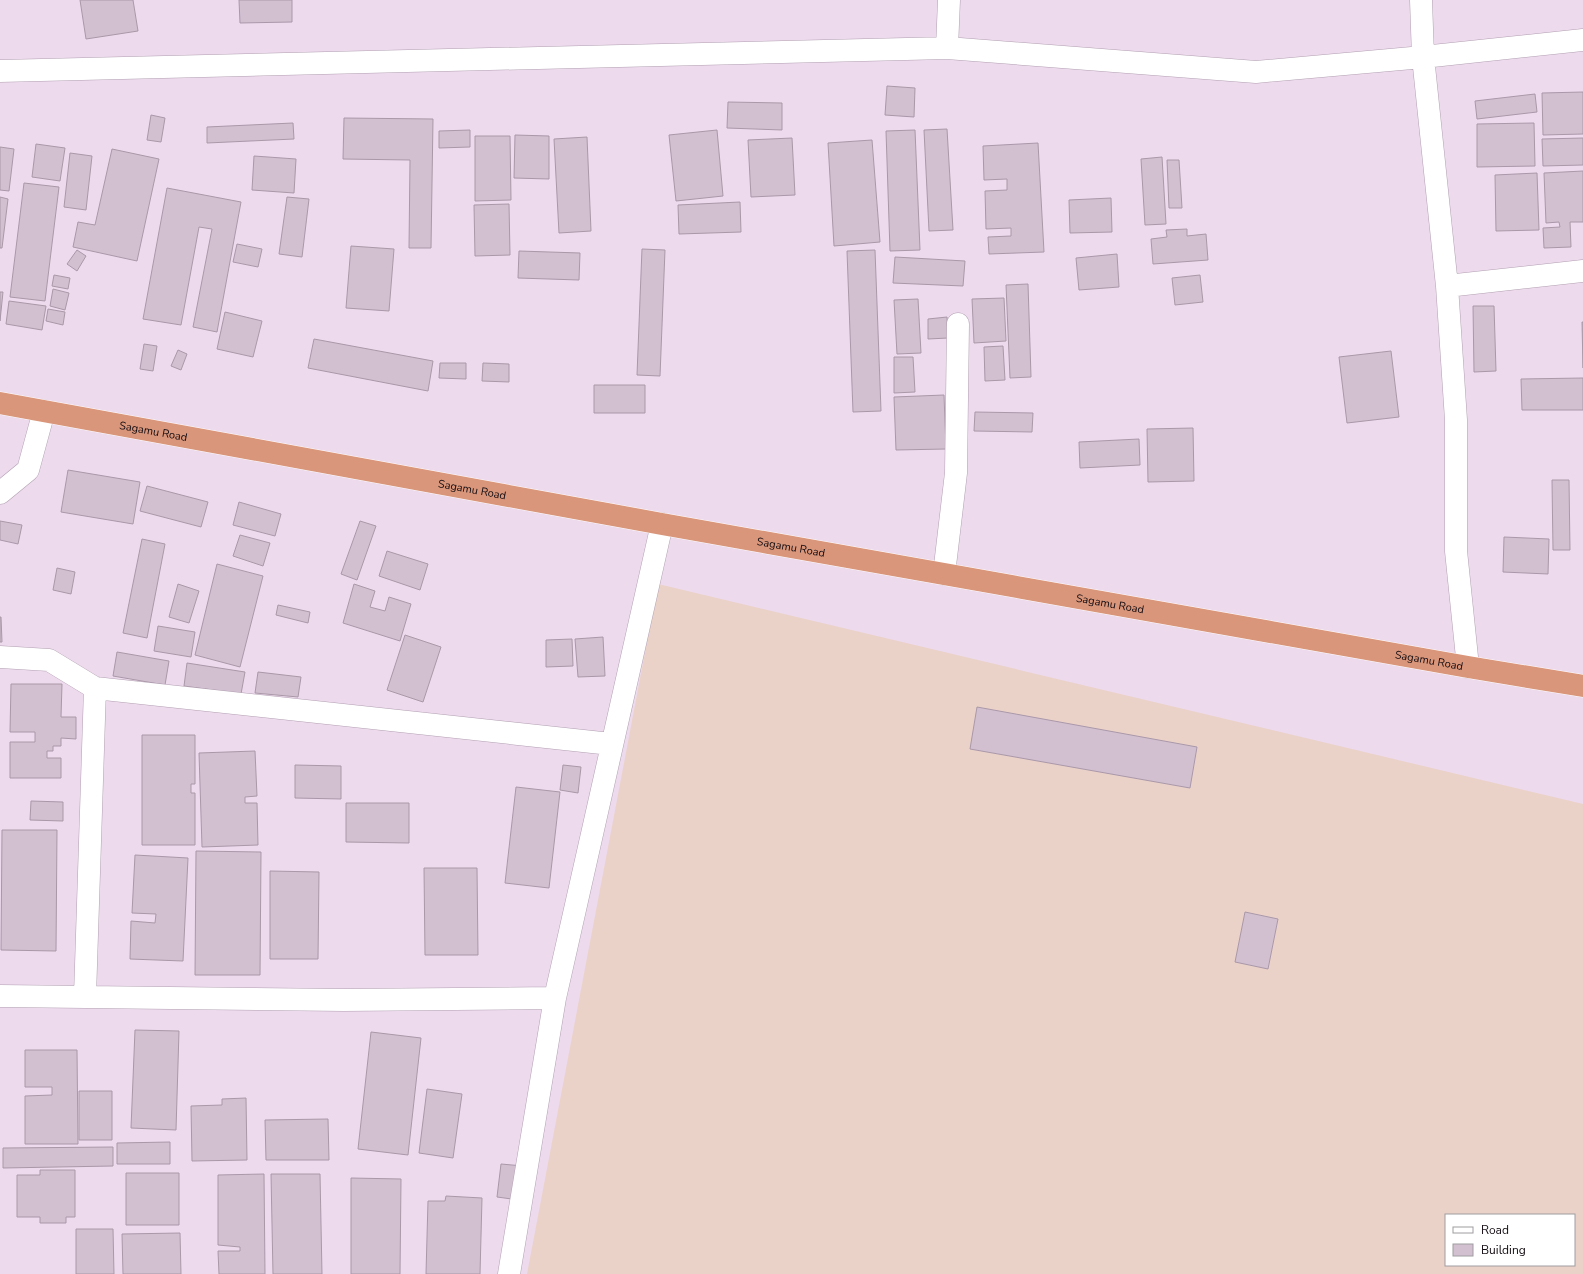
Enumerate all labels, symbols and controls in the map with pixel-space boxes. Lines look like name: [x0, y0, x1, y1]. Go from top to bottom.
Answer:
street label: Sagamu Road: [118, 417, 189, 445]
street label: Sagamu Road: [437, 476, 507, 503]
street label: Sagamu Road: [756, 533, 826, 560]
street label: Sagamu Road: [1075, 590, 1145, 617]
street label: Sagamu Road: [1394, 647, 1464, 673]
legend: [1445, 1214, 1575, 1266]
text: Road: [1481, 1222, 1509, 1238]
text: Building: [1481, 1242, 1526, 1258]

